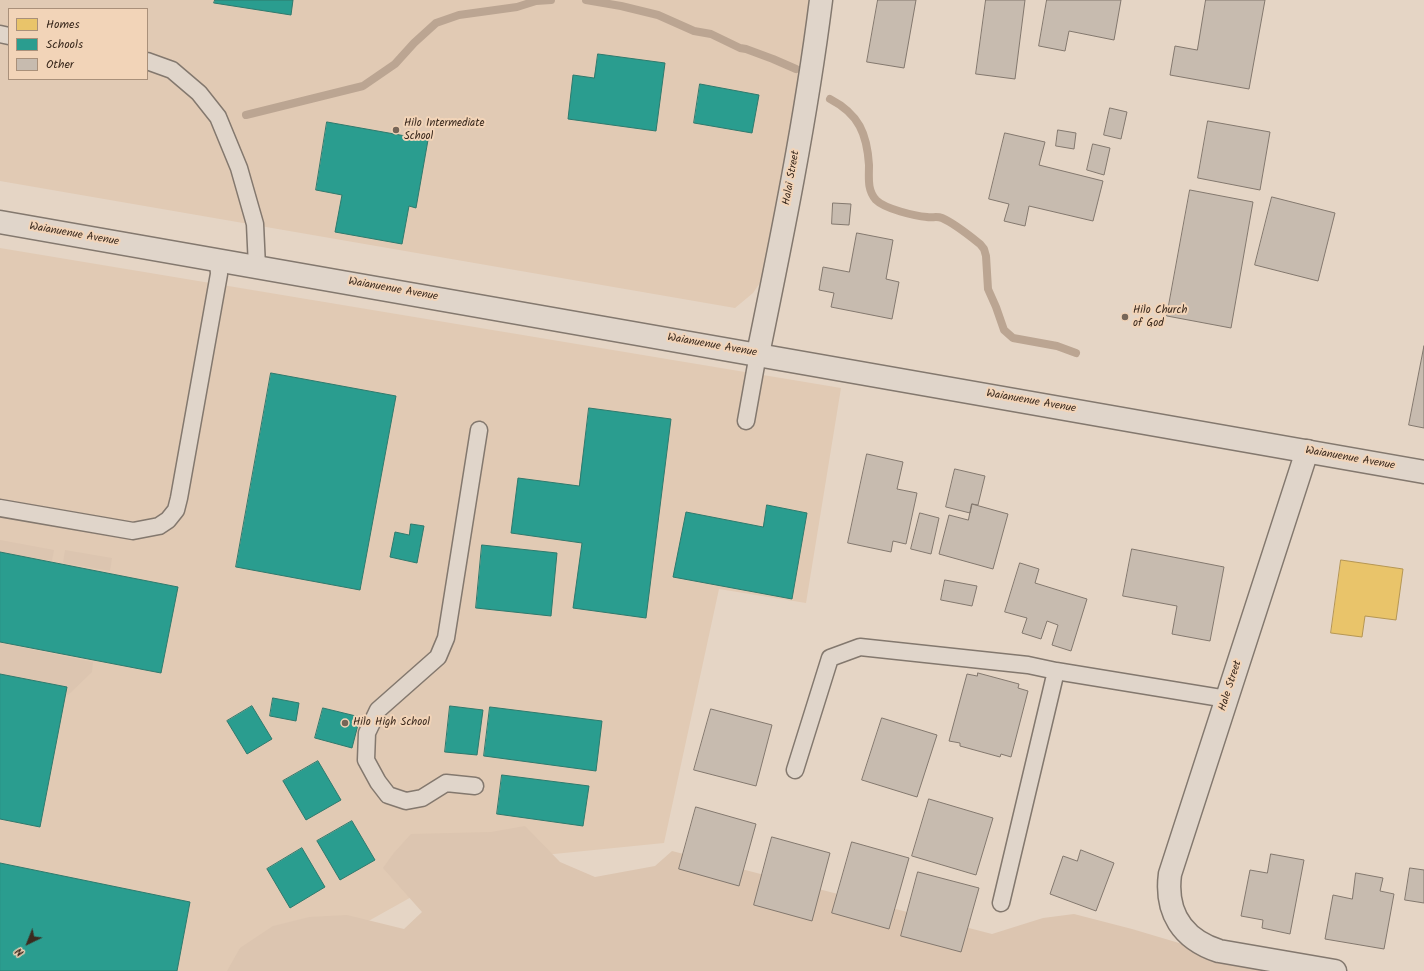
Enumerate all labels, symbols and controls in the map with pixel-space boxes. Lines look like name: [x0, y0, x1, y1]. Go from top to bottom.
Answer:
legend: [8, 8, 148, 80]
text: Homes: [46, 15, 80, 34]
text: Schools: [46, 35, 83, 54]
text: Other: [46, 55, 74, 74]
place label: Hilo Intermediate School: [404, 117, 484, 143]
marker: Hilo Intermediate School: [391, 125, 401, 135]
street label: Halai Street: [781, 150, 803, 206]
street label: Waianuenue Avenue: [28, 221, 120, 249]
street label: Waianuenue Avenue: [347, 276, 439, 304]
place label: Hilo Church of God: [1133, 304, 1187, 330]
marker: Hilo Church of God: [1120, 312, 1130, 322]
street label: Waianuenue Avenue: [666, 332, 758, 360]
street label: Waianuenue Avenue: [985, 388, 1077, 416]
street label: Waianuenue Avenue: [1304, 445, 1396, 473]
street label: Hale Street: [1217, 659, 1245, 713]
place label: Hilo High School: [353, 716, 430, 730]
marker: Hilo High School: [340, 718, 350, 728]
north arrow: [8, 923, 48, 963]
text: N: [11, 943, 29, 961]

